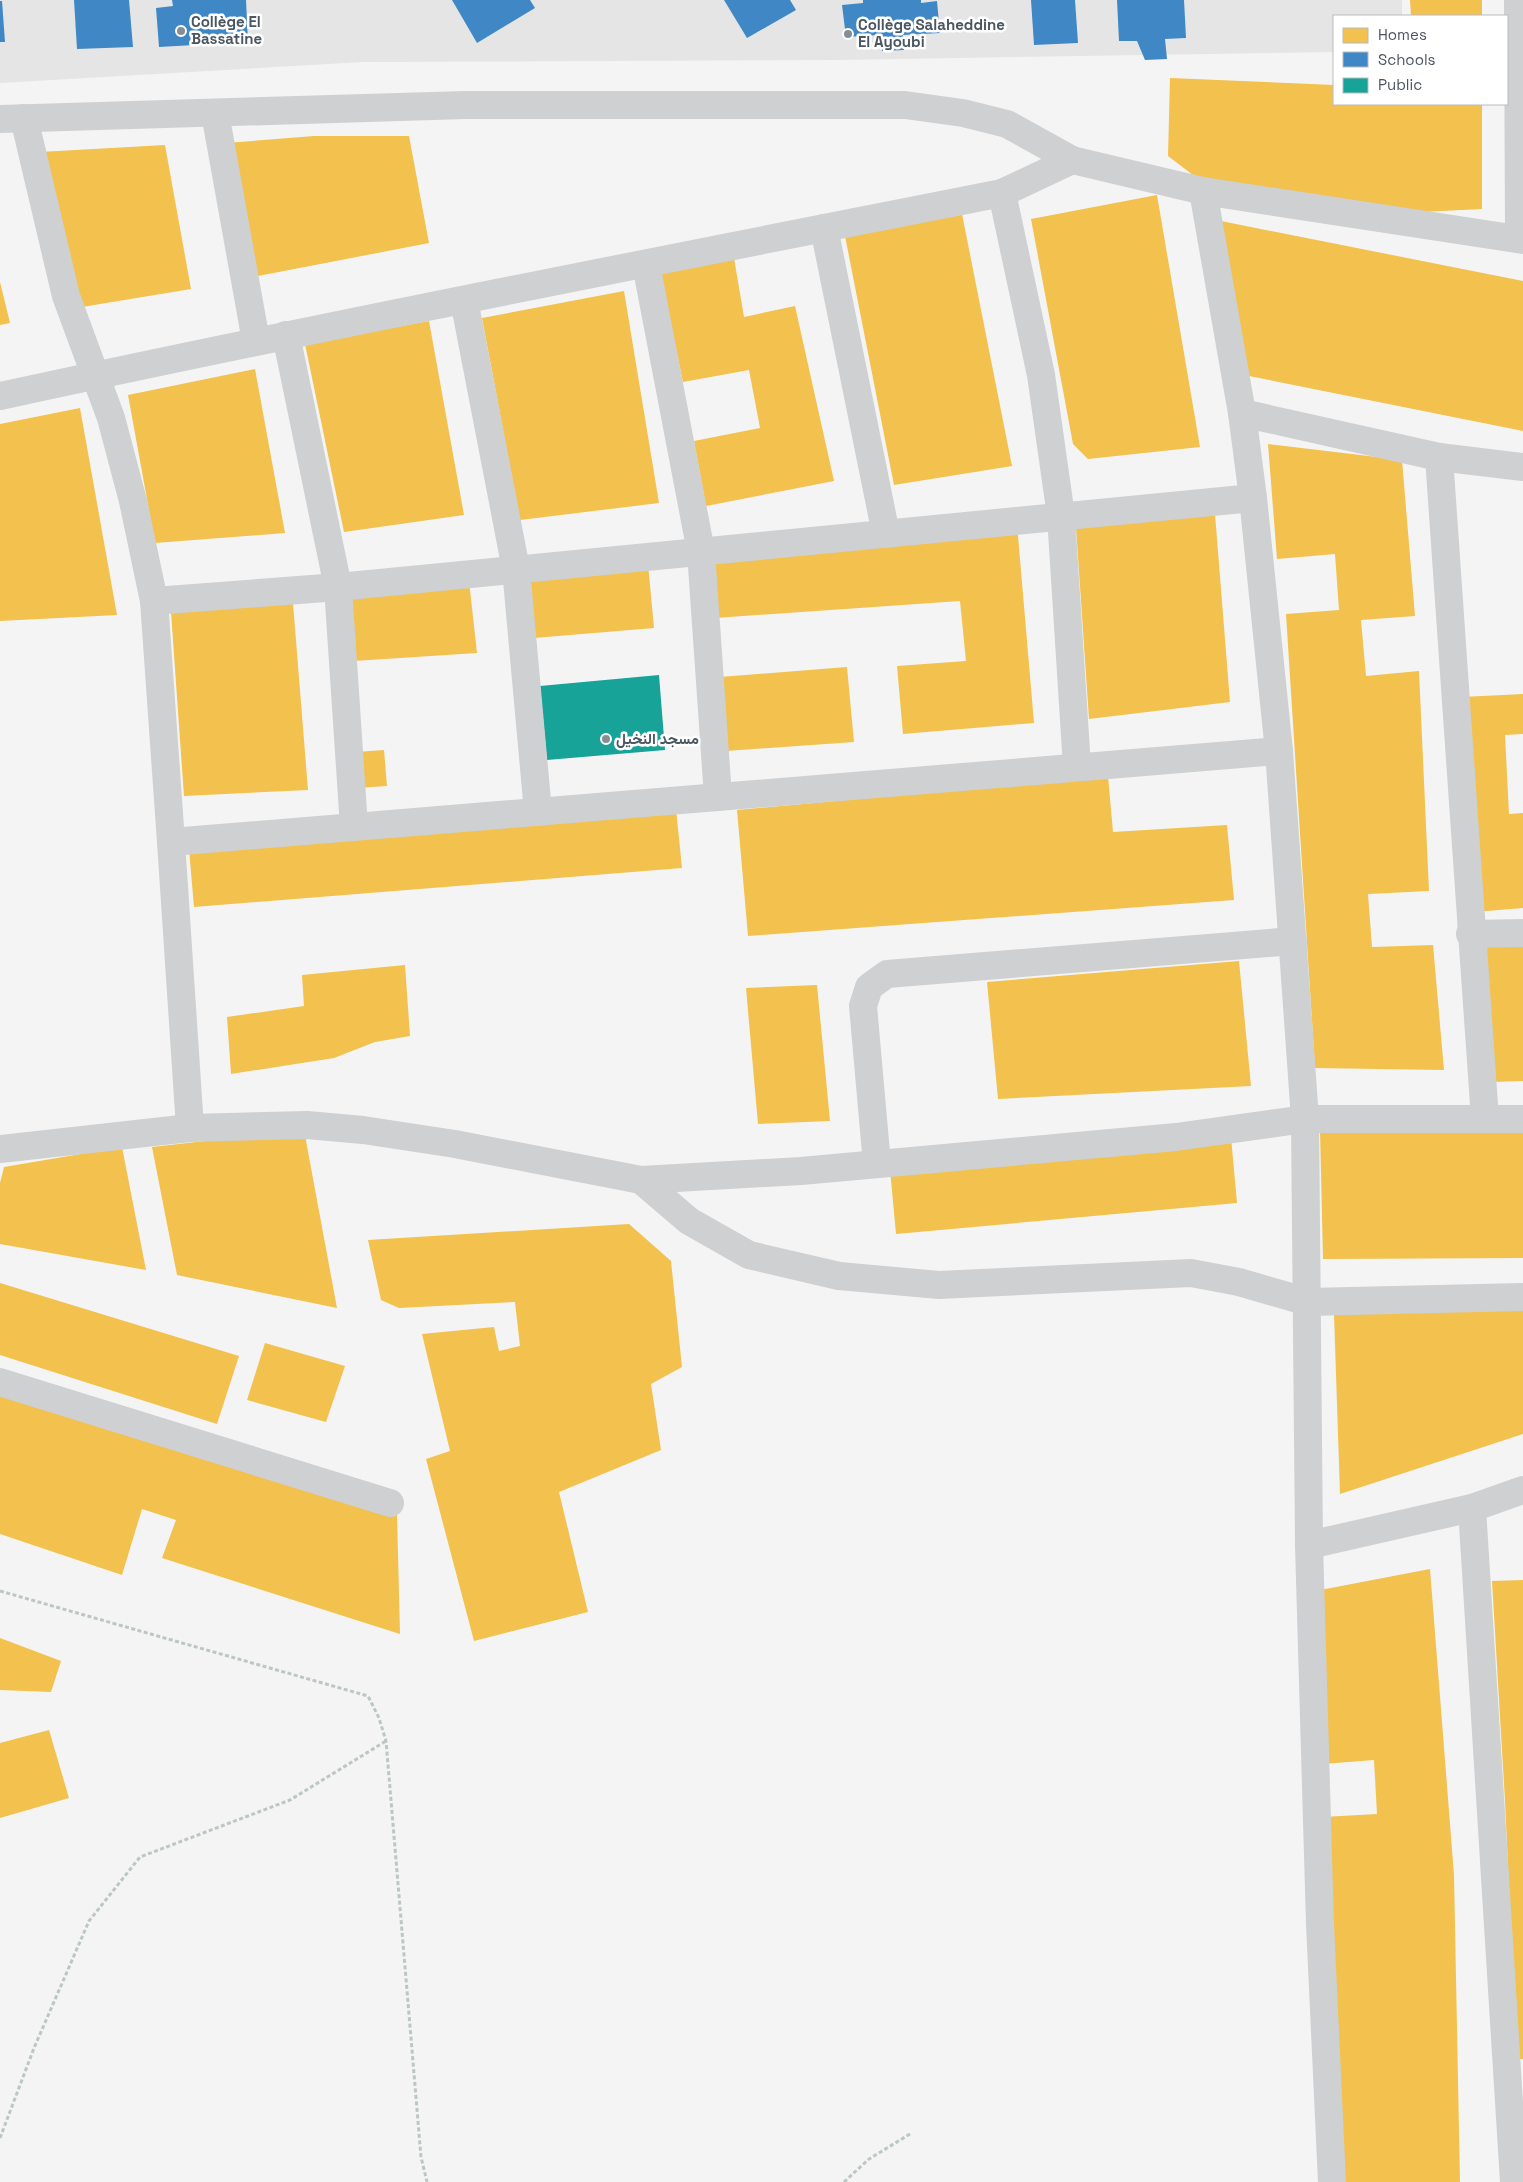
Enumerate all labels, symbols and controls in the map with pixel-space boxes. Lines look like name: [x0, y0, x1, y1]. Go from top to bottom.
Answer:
place label: Collège El Bassatine: [191, 12, 262, 48]
place label: Collège Salaheddine El Ayoubi: [858, 15, 1005, 51]
legend: [1333, 15, 1508, 105]
marker: Collège El Bassatine: [175, 25, 187, 37]
text: Homes: [1378, 25, 1427, 44]
marker: Collège Salaheddine El Ayoubi: [842, 28, 854, 40]
text: Schools: [1378, 50, 1436, 69]
text: Public: [1378, 75, 1422, 94]
place label: مسجد النخيل: [616, 729, 699, 748]
marker: مسجد النخيل: [600, 733, 612, 745]

